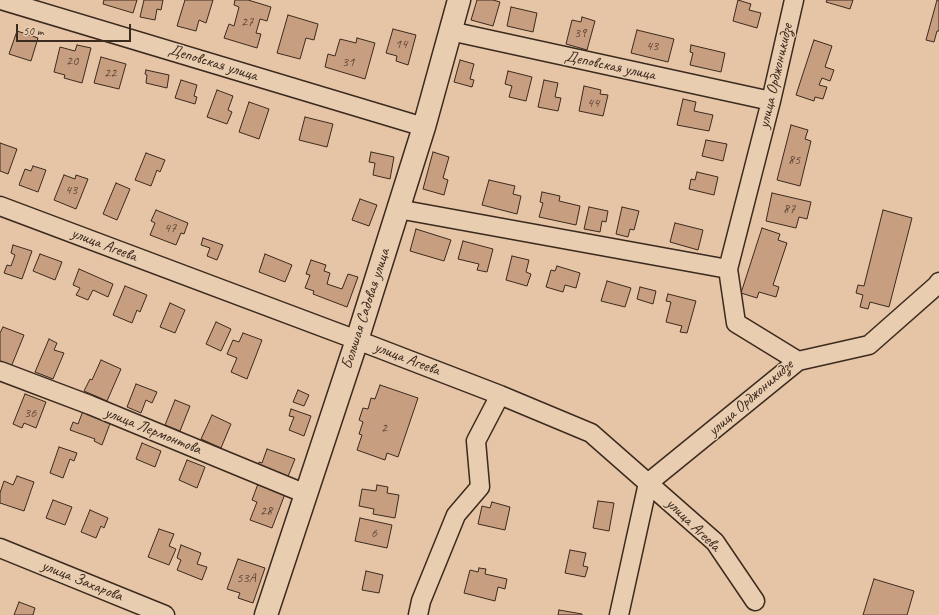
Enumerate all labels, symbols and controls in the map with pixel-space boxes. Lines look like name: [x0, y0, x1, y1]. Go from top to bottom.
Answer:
house number: 27: [241, 14, 253, 30]
scale bar: [18, 16, 133, 42]
street label: улица Орджоникидзе: [755, 22, 797, 130]
text: 50 m: [23, 23, 43, 39]
house number: 39: [574, 25, 586, 41]
house number: 14: [395, 36, 407, 52]
house number: 43: [646, 38, 658, 54]
street label: Деповская улица: [166, 40, 260, 86]
street label: Деповская улица: [563, 47, 657, 85]
house number: 20: [66, 53, 78, 69]
house number: 31: [342, 54, 354, 70]
house number: 22: [104, 65, 116, 81]
house number: 44: [587, 95, 599, 111]
house number: 85: [788, 152, 800, 168]
house number: 43: [65, 182, 77, 198]
house number: 87: [783, 201, 795, 217]
house number: 47: [164, 220, 176, 236]
street label: улица Агеева: [68, 224, 140, 266]
street label: Большая Садовая улица: [337, 246, 395, 372]
street label: улица Агеева: [371, 338, 443, 380]
street label: улица Орджоникидзе: [704, 356, 798, 440]
street label: улица Лермонтова: [102, 403, 204, 459]
house number: 36: [24, 405, 36, 421]
house number: 2: [381, 420, 387, 436]
street label: улица Агеева: [662, 494, 724, 556]
house number: 28: [260, 503, 272, 519]
house number: 6: [371, 525, 377, 541]
street label: улица Захарова: [39, 556, 125, 606]
house number: 53А: [236, 570, 256, 586]

